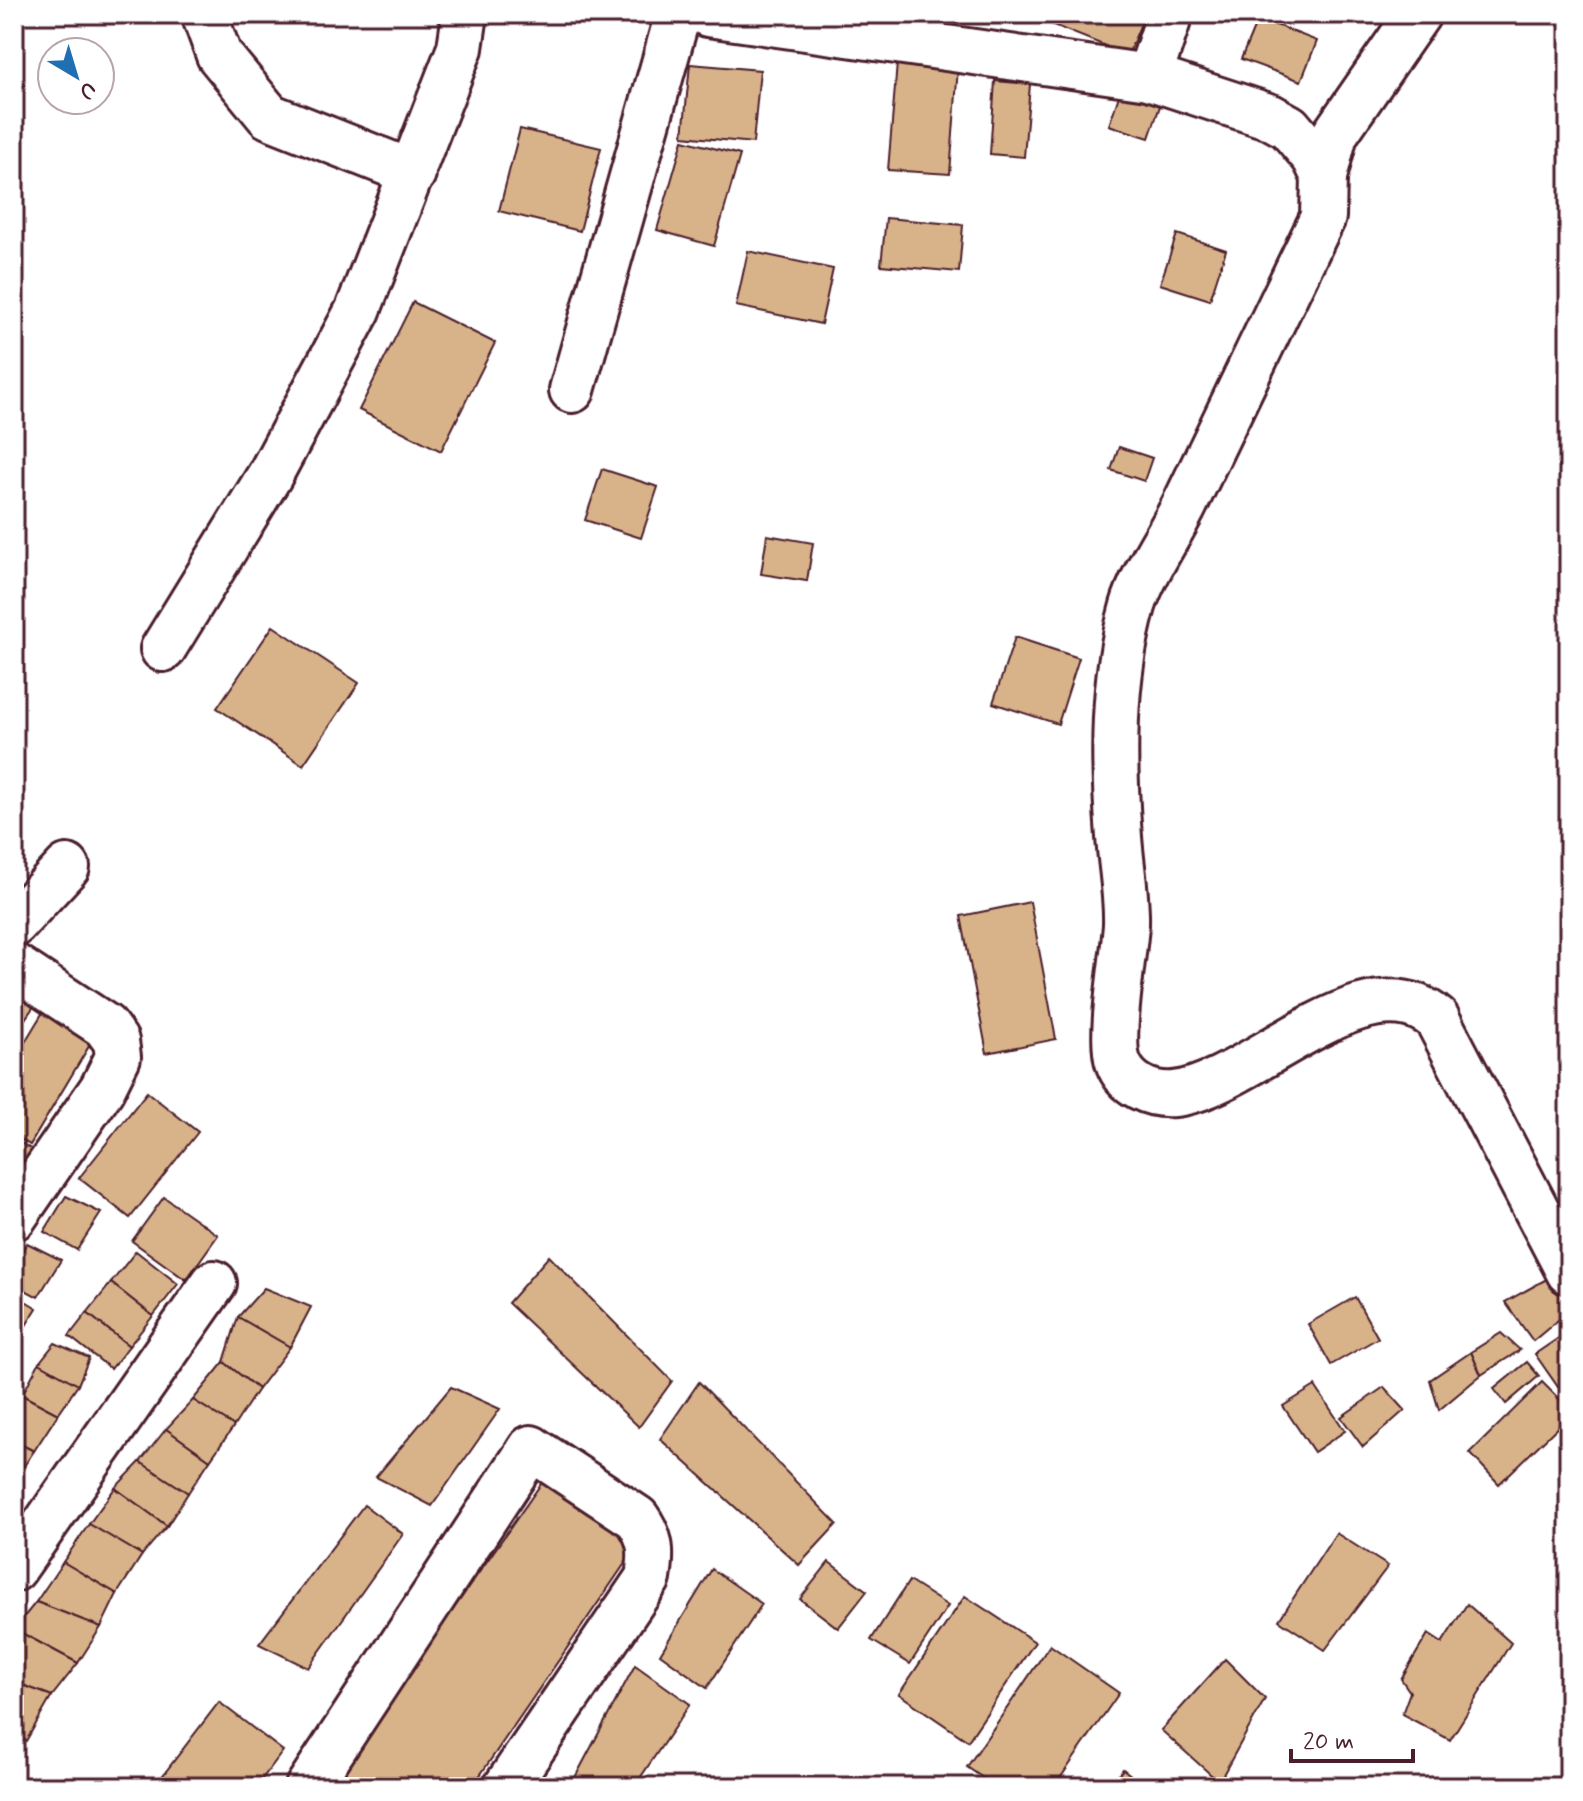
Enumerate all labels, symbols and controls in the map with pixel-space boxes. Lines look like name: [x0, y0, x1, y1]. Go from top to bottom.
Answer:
north arrow: [36, 36, 116, 116]
text: U: [73, 75, 101, 106]
scale bar: [1291, 1713, 1413, 1763]
text: 20 m: [1303, 1727, 1354, 1758]

